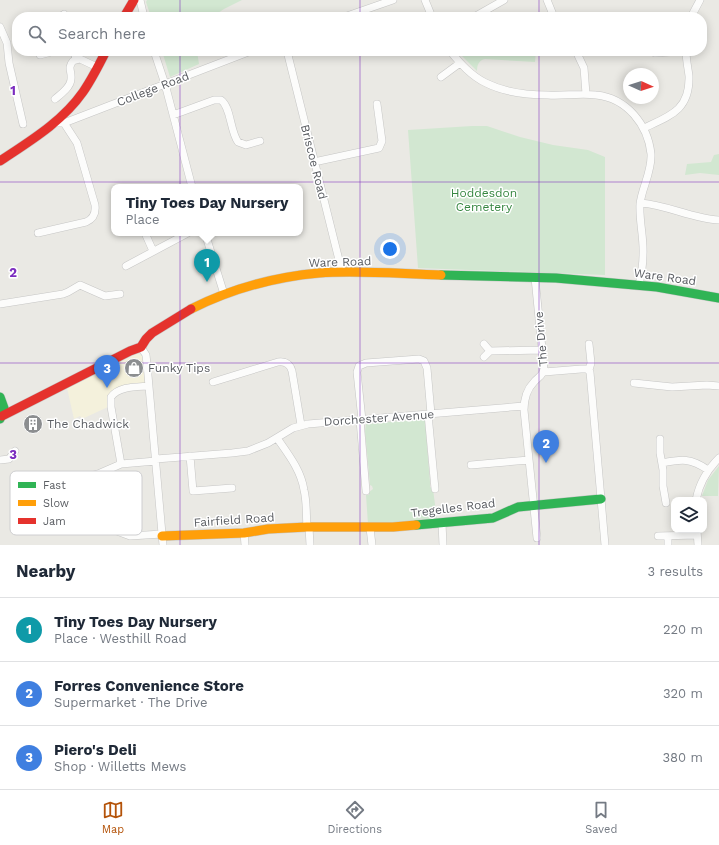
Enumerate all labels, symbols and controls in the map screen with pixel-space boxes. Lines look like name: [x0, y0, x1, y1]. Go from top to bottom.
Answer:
search box: [12, 12, 707, 56]
icon: search: [26, 23, 48, 45]
text: Search here: [58, 25, 146, 43]
north arrow: [623, 68, 659, 104]
street label: College Road: [115, 69, 191, 109]
text: 1: [10, 83, 16, 98]
street label: Briscoe Road: [298, 123, 330, 201]
popup: [111, 184, 303, 236]
park label: Hoddesdon Cemetery: [451, 186, 517, 214]
text: Tiny Toes Day Nursery: [126, 194, 288, 212]
text: Place: [126, 212, 160, 227]
your location: [380, 239, 400, 259]
pin: 1: [194, 249, 220, 282]
street label: Ware Road: [308, 254, 372, 270]
text: 2: [9, 265, 17, 280]
street label: Ware Road: [633, 266, 697, 288]
street label: The Drive: [532, 311, 550, 367]
pin: 3: [94, 355, 120, 388]
shop icon: Funky Tips: [123, 357, 145, 379]
place label: Funky Tips: [148, 361, 210, 375]
street label: Dorchester Avenue: [323, 407, 435, 429]
building icon: The Chadwick: [22, 413, 44, 435]
place label: The Chadwick: [47, 417, 129, 431]
pin: 2: [533, 430, 559, 463]
text: 3: [9, 447, 17, 462]
legend: [10, 471, 142, 535]
text: Fast: [43, 479, 66, 492]
street label: Tregelles Road: [410, 496, 496, 520]
text: Slow: [43, 497, 69, 510]
map controls: [671, 497, 707, 533]
button: layers: [671, 497, 707, 533]
street label: Fairfield Road: [193, 510, 275, 530]
text: Jam: [43, 515, 66, 528]
text: Nearby: [16, 561, 75, 581]
text: 3 results: [648, 564, 703, 579]
text: Tiny Toes Day Nursery: [54, 613, 217, 631]
text: 1: [26, 622, 32, 637]
text: 220 m: [663, 622, 703, 637]
text: Place · Westhill Road: [54, 631, 187, 646]
text: Forres Convenience Store: [54, 677, 244, 695]
text: 2: [25, 686, 33, 701]
text: 320 m: [663, 686, 703, 701]
text: Supermarket · The Drive: [54, 695, 208, 710]
text: Piero's Deli: [54, 741, 137, 759]
text: 3: [25, 750, 33, 765]
text: 380 m: [663, 750, 703, 765]
text: Shop · Willetts Mews: [54, 759, 186, 774]
tab: Map: [102, 799, 124, 836]
tab: Directions: [328, 799, 382, 836]
tab: Saved: [585, 799, 617, 836]

